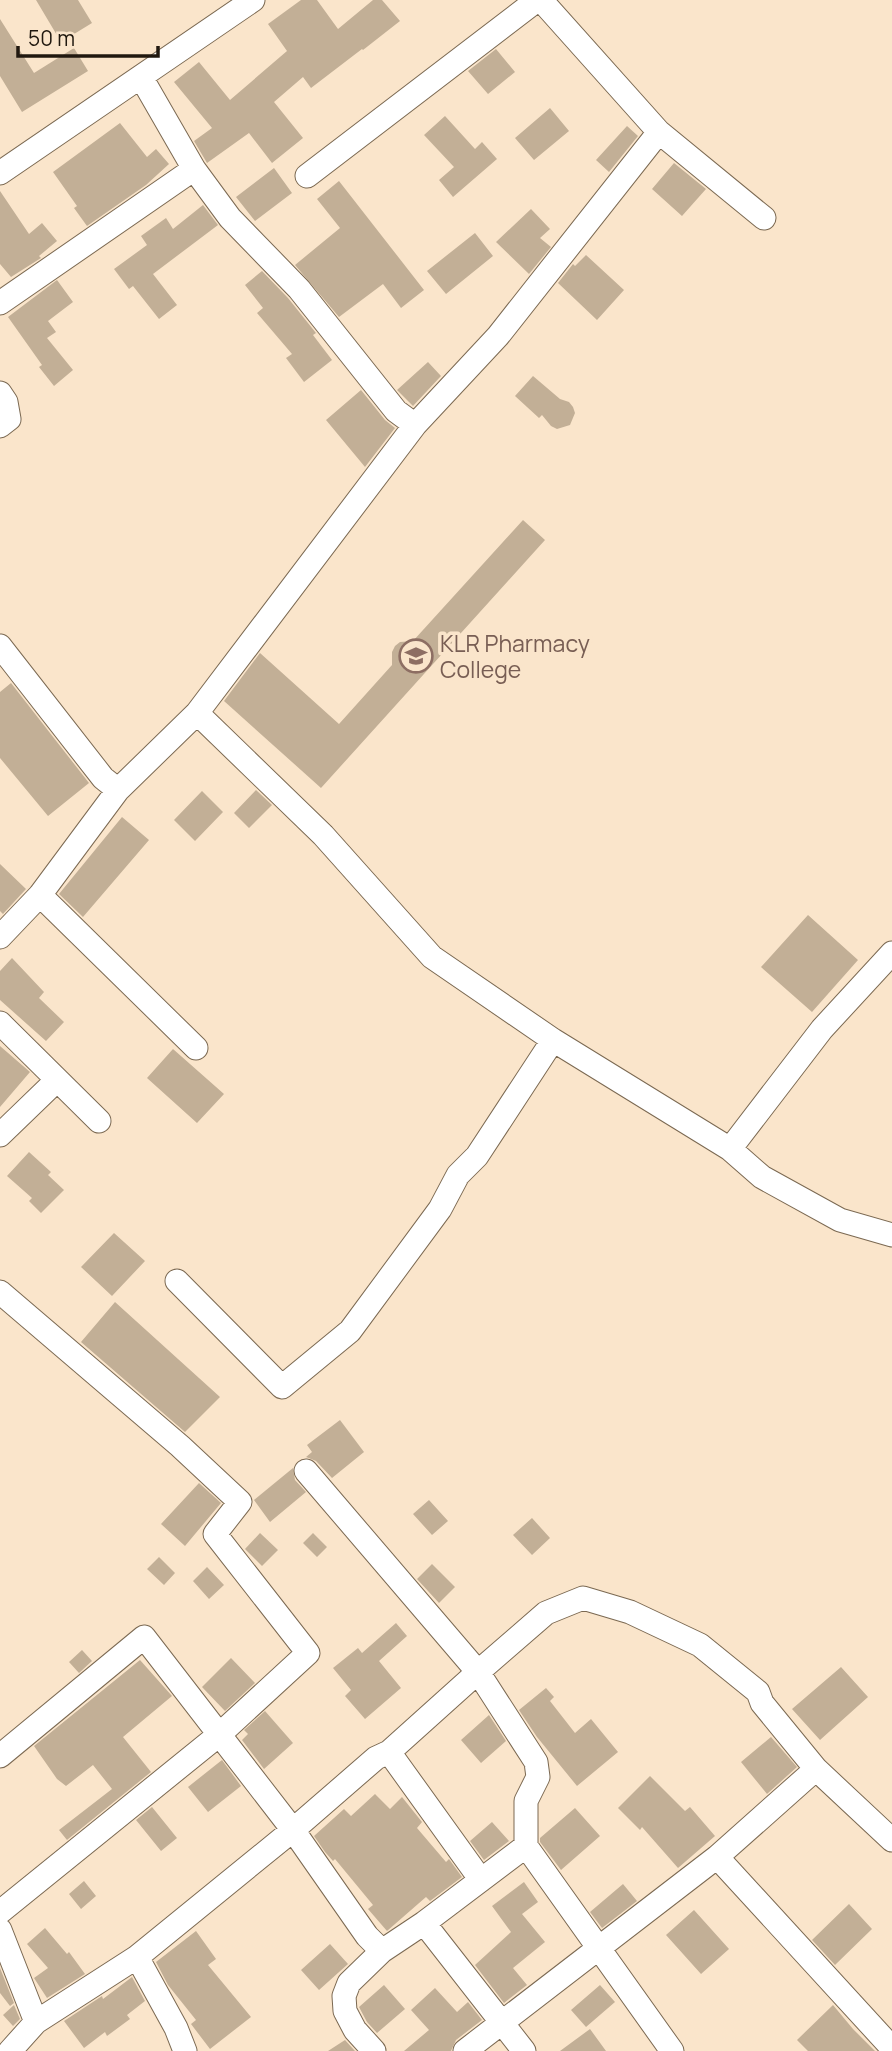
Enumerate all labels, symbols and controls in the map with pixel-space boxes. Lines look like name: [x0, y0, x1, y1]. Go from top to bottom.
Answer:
scale bar: [18, 14, 158, 58]
text: 50 m: [28, 24, 75, 52]
place label: KLR Pharmacy College: [440, 627, 590, 685]
school or university icon: KLR Pharmacy College: [397, 637, 435, 675]

